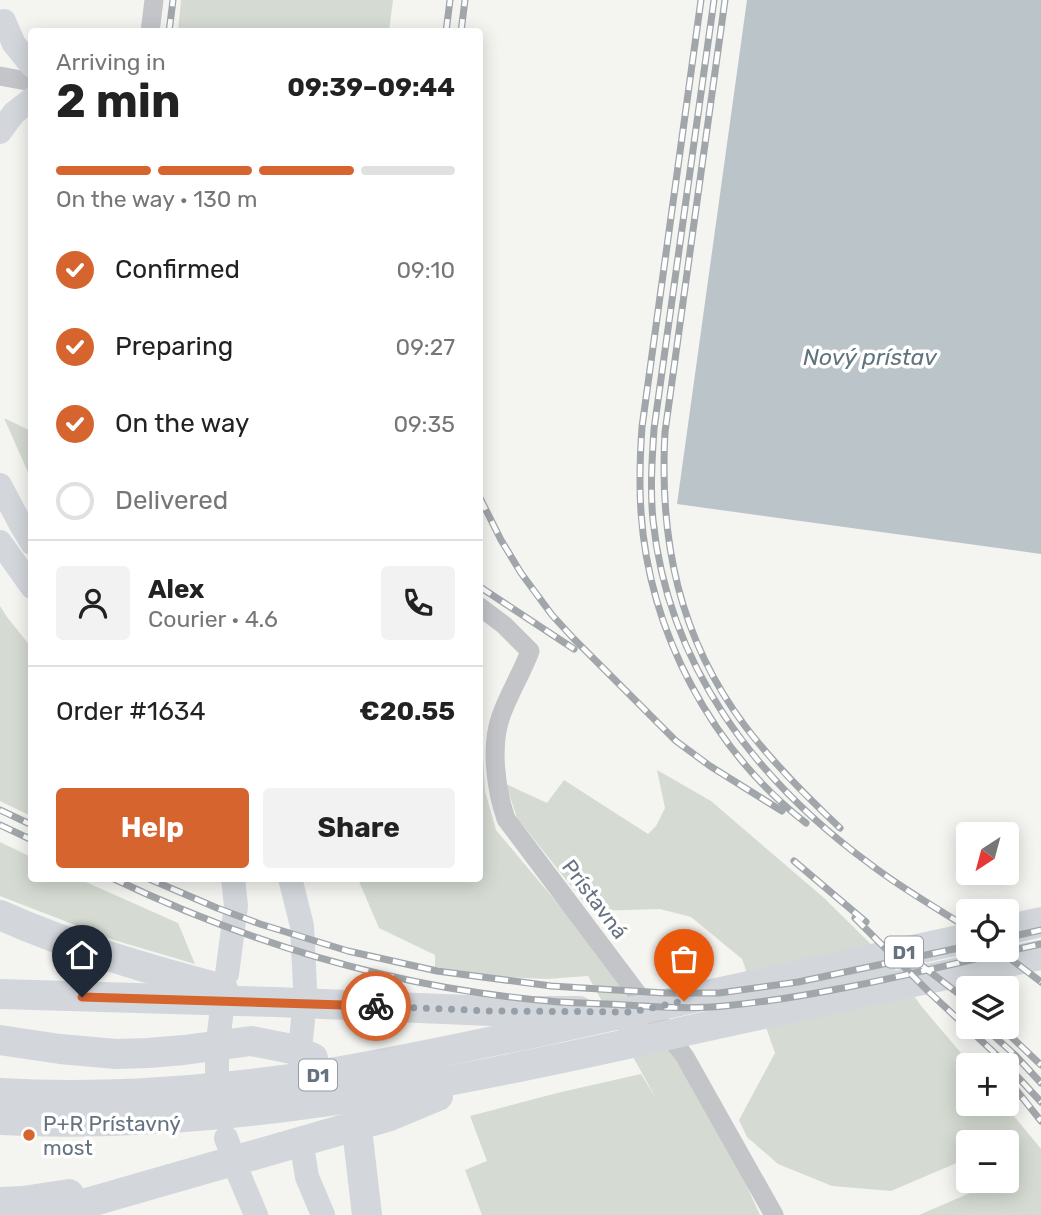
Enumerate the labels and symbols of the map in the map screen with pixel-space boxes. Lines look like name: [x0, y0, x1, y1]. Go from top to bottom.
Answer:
water label: Nový prístav: [803, 343, 938, 371]
north arrow: [956, 822, 1018, 886]
street label: Prístavná: [557, 854, 633, 944]
pin: [52, 925, 112, 997]
pin: [654, 929, 714, 1001]
road number: D1: [885, 936, 923, 968]
courier: [341, 971, 411, 1041]
road number: D1: [299, 1060, 337, 1091]
place label: P+R Prístavný most: [43, 1111, 181, 1160]
marker: P+R Prístavný most: [21, 1127, 37, 1143]

